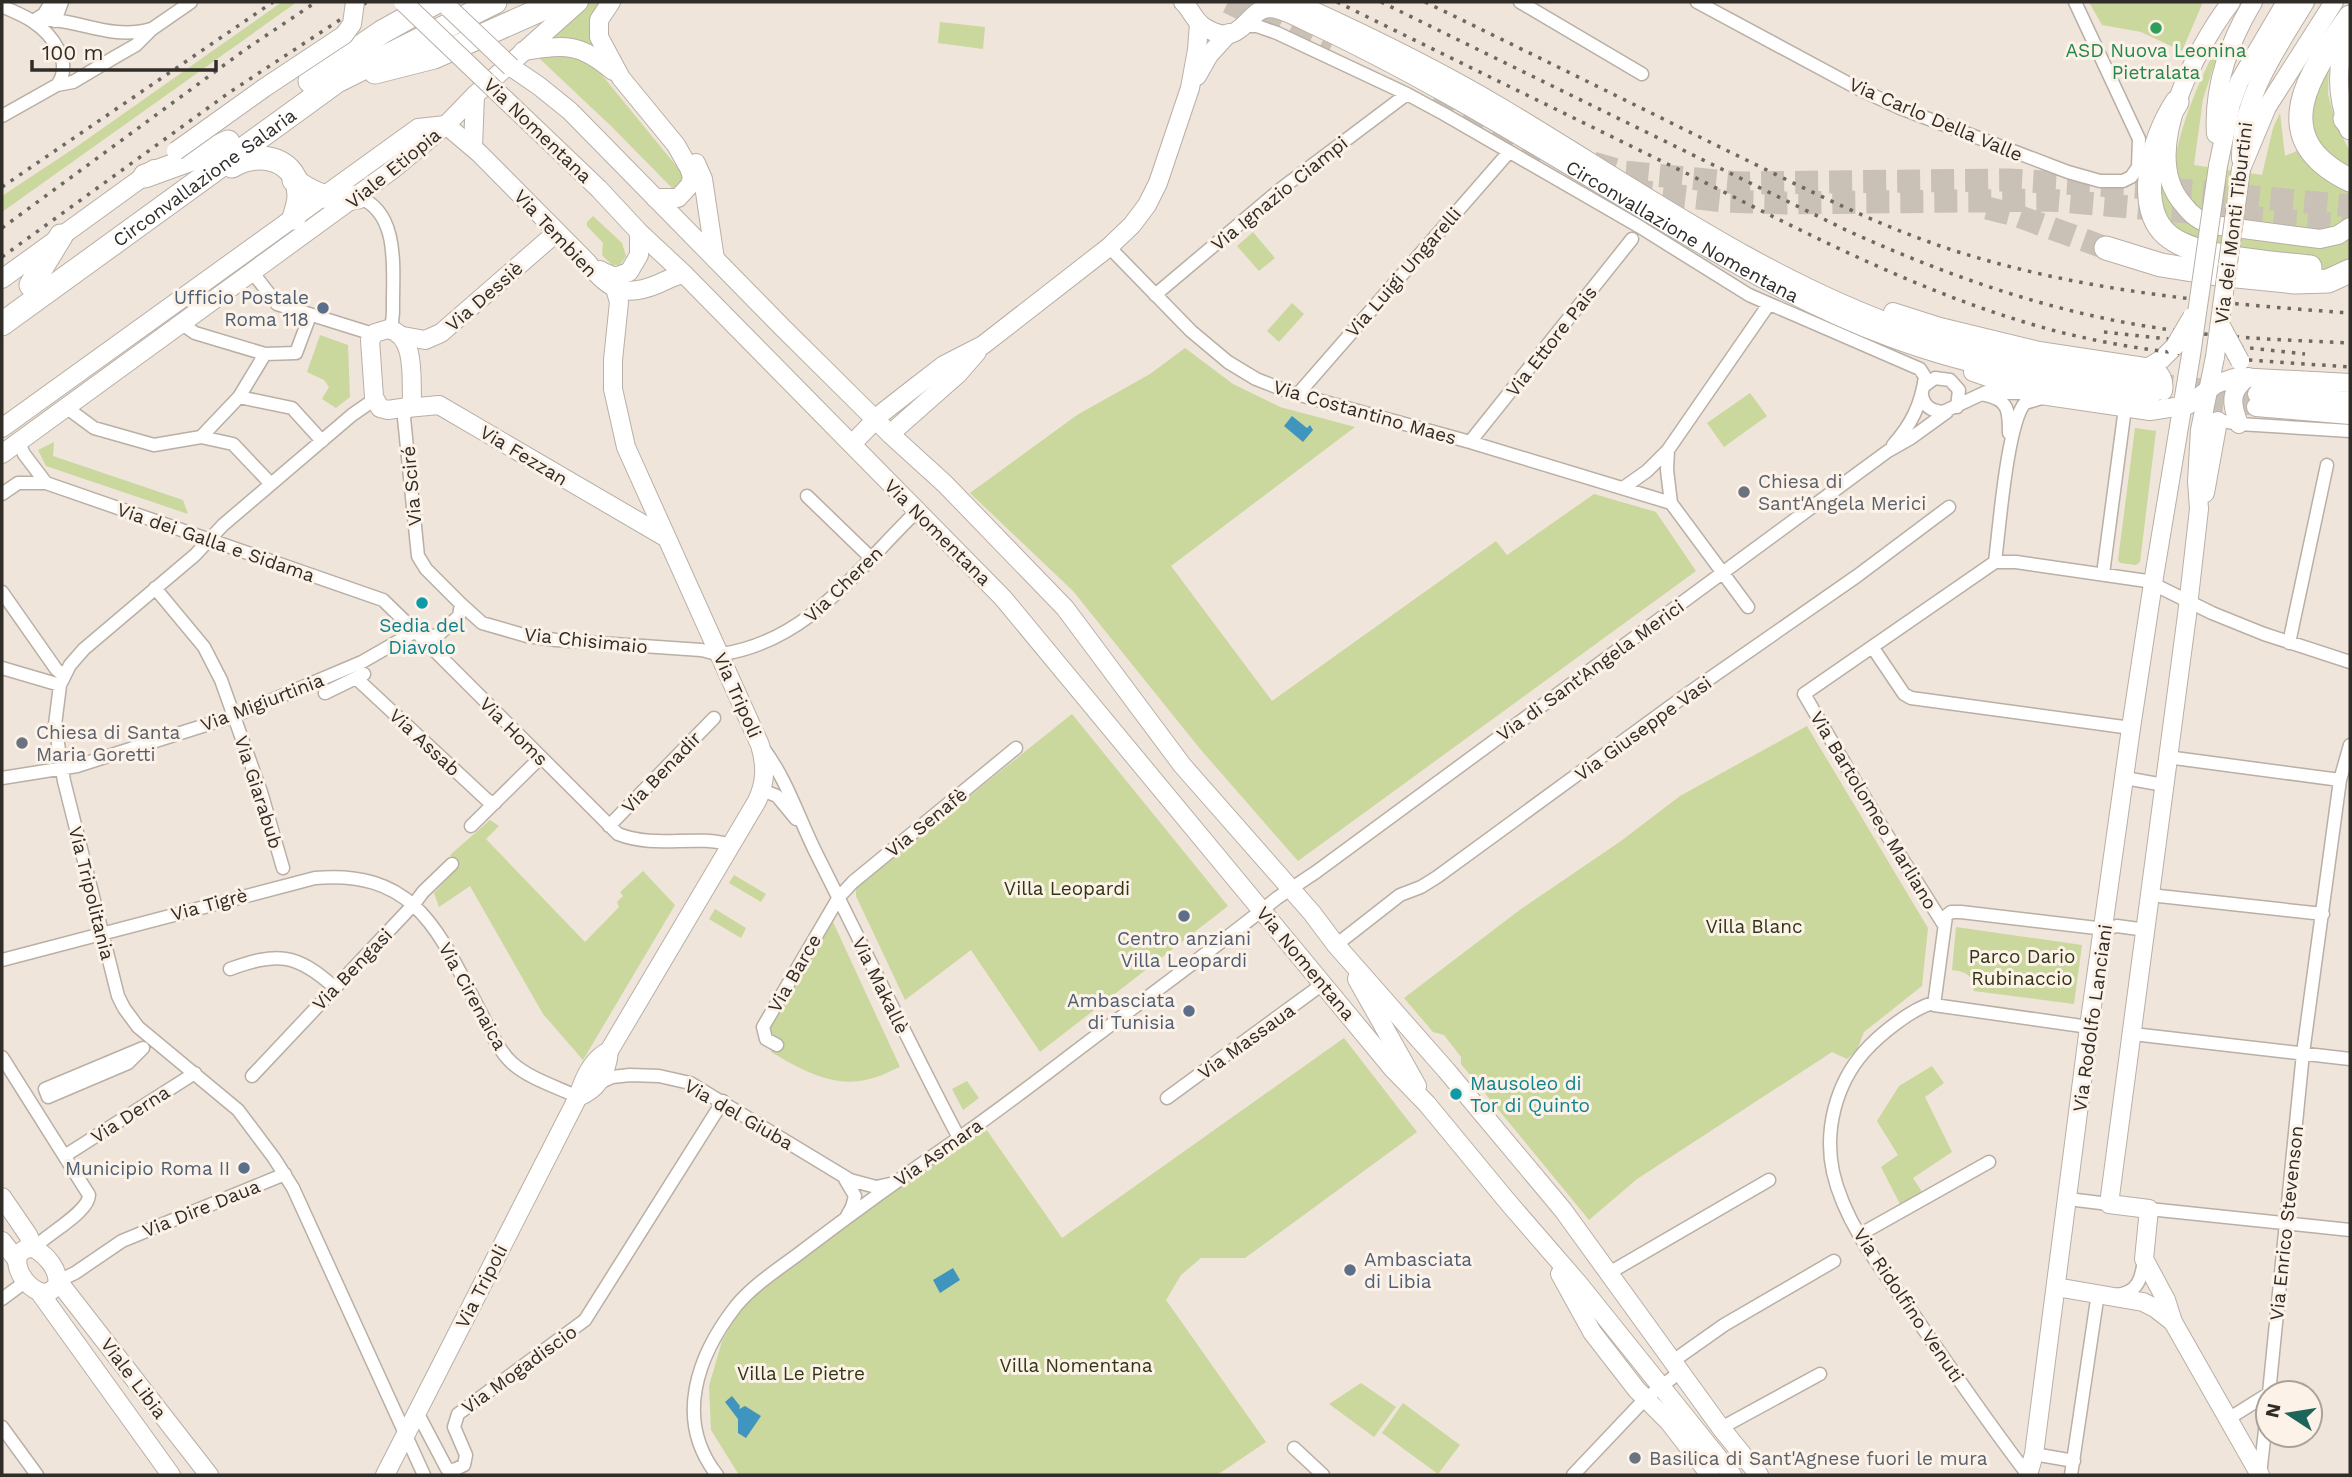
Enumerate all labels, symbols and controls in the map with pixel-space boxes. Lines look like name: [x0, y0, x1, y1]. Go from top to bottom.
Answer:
marker: ASD Nuova Leonina Pietralata: [2148, 20, 2164, 36]
scale bar: [32, 28, 215, 72]
place label: ASD Nuova Leonina Pietralata: [2066, 39, 2247, 84]
text: 100 m: [42, 40, 104, 65]
street label: Via Carlo Della Valle: [1846, 72, 2026, 166]
street label: Via Nomentana: [479, 73, 597, 188]
street label: Circonvallazione Salaria: [109, 103, 301, 252]
street label: Via dei Monti Tiburtini: [2210, 121, 2257, 325]
street label: Viale Etiopia: [341, 123, 446, 214]
street label: Via Ignazio Ciampi: [1206, 131, 1352, 256]
street label: Circonvallazione Nomentana: [1562, 155, 1803, 308]
street label: Via Tembien: [509, 185, 602, 282]
street label: Via Luigi Ungarelli: [1341, 203, 1466, 342]
street label: Via Dessiè: [441, 257, 528, 336]
street label: Via Ettore Pais: [1501, 281, 1602, 401]
place label: Ufficio Postale Roma 118: [174, 286, 309, 331]
marker: Ufficio Postale Roma 118: [315, 300, 331, 316]
street label: Via Costantino Maes: [1271, 375, 1459, 450]
street label: Via Fezzan: [476, 420, 572, 491]
street label: Via Sciré: [397, 445, 426, 527]
place label: Chiesa di Sant'Angela Merici: [1758, 470, 1926, 515]
street label: Via Nomentana: [880, 474, 996, 591]
marker: Chiesa di Sant'Angela Merici: [1736, 484, 1752, 500]
street label: Via dei Galla e Sidama: [114, 498, 318, 587]
street label: Via Cheren: [799, 541, 887, 627]
marker: Sedia del Diavolo: [414, 595, 430, 611]
street label: Via di Sant'Angela Merici: [1492, 595, 1688, 746]
place label: Sedia del Diavolo: [379, 614, 465, 659]
street label: Via Chisimaio: [523, 623, 649, 658]
street label: Via Tripoli: [709, 649, 767, 741]
street label: Via Migiurtinia: [197, 668, 327, 737]
street label: Via Giuseppe Vasi: [1570, 671, 1716, 786]
street label: Via Homs: [475, 692, 553, 770]
street label: Via Assab: [384, 704, 465, 781]
street label: Via Bartolomeo Marliano: [1805, 707, 1942, 914]
place label: Chiesa di Santa Maria Goretti: [36, 721, 180, 766]
street label: Via Benadir: [617, 727, 706, 818]
street label: Via Giarabub: [229, 733, 288, 852]
marker: Chiesa di Santa Maria Goretti: [14, 735, 30, 751]
street label: Via Senafè: [881, 783, 972, 862]
street label: Via Tripolitania: [64, 824, 119, 963]
park label: Villa Leopardi: [1004, 877, 1130, 900]
street label: Via Tigrè: [168, 883, 250, 926]
street label: Via Nomentana: [1251, 902, 1360, 1025]
marker: Centro anziani Villa Leopardi: [1176, 908, 1192, 924]
park label: Villa Blanc: [1705, 915, 1803, 938]
street label: Via Rodolfo Lanciani: [2068, 923, 2117, 1113]
street label: Via Bengasi: [308, 924, 397, 1015]
place label: Centro anziani Villa Leopardi: [1117, 927, 1251, 972]
street label: Via Barce: [763, 930, 826, 1016]
street label: Via Makallè: [847, 933, 914, 1037]
street label: Via Cirenaica: [434, 938, 512, 1054]
park label: Parco Dario Rubinaccio: [1969, 945, 2075, 990]
place label: Ambasciata di Tunisia: [1067, 989, 1175, 1034]
street label: Via Massaua: [1193, 998, 1299, 1084]
marker: Ambasciata di Tunisia: [1181, 1003, 1197, 1019]
place label: Mausoleo di Tor di Quinto: [1470, 1072, 1590, 1117]
street label: Via del Giuba: [680, 1074, 797, 1155]
street label: Via Derna: [87, 1080, 174, 1148]
marker: Mausoleo di Tor di Quinto: [1448, 1086, 1464, 1102]
street label: Via Asmara: [890, 1113, 987, 1191]
street label: Via Enrico Stevenson: [2265, 1124, 2308, 1322]
place label: Municipio Roma II: [65, 1157, 230, 1180]
marker: Municipio Roma II: [236, 1160, 252, 1176]
street label: Via Dire Daua: [139, 1174, 264, 1242]
street label: Via Ridolfino Venuti: [1848, 1224, 1969, 1387]
street label: Via Tripoli: [451, 1241, 512, 1332]
place label: Ambasciata di Libia: [1364, 1248, 1472, 1293]
marker: Ambasciata di Libia: [1342, 1262, 1358, 1278]
street label: Via Mogadiscio: [457, 1320, 581, 1419]
street label: Viale Libia: [96, 1333, 172, 1424]
park label: Villa Nomentana: [1000, 1354, 1153, 1377]
park label: Villa Le Pietre: [737, 1362, 865, 1385]
north arrow: [2254, 1379, 2324, 1449]
text: N: [2260, 1401, 2286, 1420]
place label: Basilica di Sant'Agnese fuori le mura: [1649, 1447, 1988, 1470]
marker: Basilica di Sant'Agnese fuori le mura: [1627, 1450, 1643, 1466]

